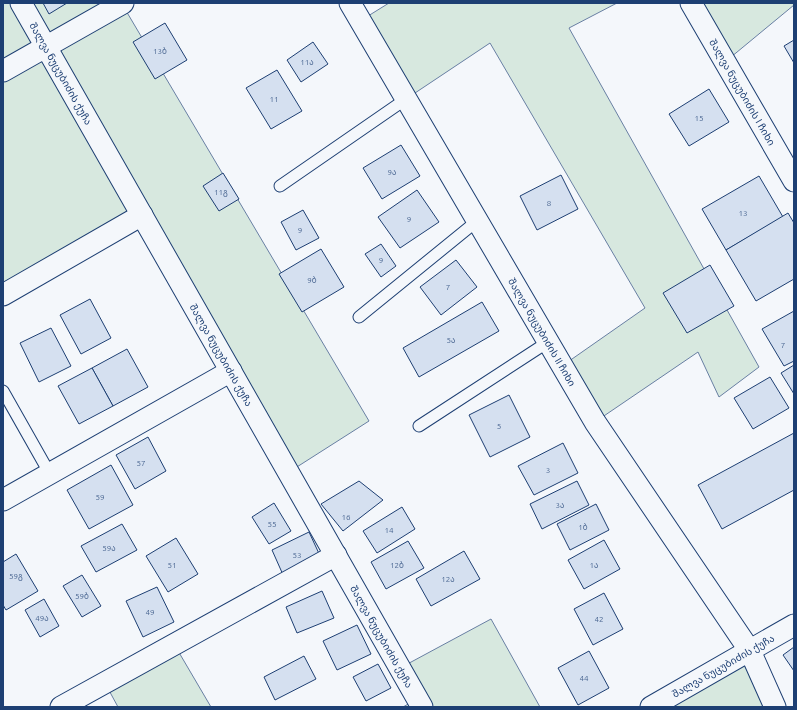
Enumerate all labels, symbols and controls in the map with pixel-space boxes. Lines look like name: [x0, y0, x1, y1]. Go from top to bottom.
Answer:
street label: შალვა ნუცუბიძის ქუჩა: [27, 21, 94, 127]
street label: შალვა ნუცუბიძის I ჩიხი: [707, 37, 777, 148]
house number: 13ბ: [153, 47, 167, 56]
house number: 11ა: [300, 58, 314, 67]
house number: 11: [269, 95, 279, 104]
house number: 15: [694, 114, 704, 123]
house number: 9ა: [388, 168, 396, 177]
house number: 11გ: [214, 188, 228, 197]
house number: 8: [547, 199, 552, 208]
house number: 13: [738, 209, 748, 218]
house number: 9: [407, 215, 411, 224]
house number: 9: [298, 226, 302, 235]
house number: 9: [379, 256, 383, 265]
house number: 9ბ: [307, 276, 317, 285]
street label: შალვა ნუცუბიძის II ჩიხი: [506, 276, 578, 388]
house number: 7: [446, 283, 450, 292]
street label: შალვა ნუცუბიძის ქუჩა: [188, 302, 254, 408]
house number: 5ა: [447, 336, 455, 345]
house number: 7: [781, 341, 785, 350]
house number: 5: [497, 422, 501, 431]
house number: 57: [136, 459, 146, 468]
house number: 3: [546, 466, 550, 475]
house number: 59: [95, 493, 105, 502]
house number: 3ა: [556, 501, 564, 510]
house number: 16: [341, 513, 351, 522]
house number: 55: [267, 520, 277, 529]
house number: 1ბ: [578, 523, 588, 532]
house number: 14: [384, 526, 394, 535]
house number: 59ა: [102, 544, 116, 553]
house number: 53: [292, 551, 302, 560]
house number: 51: [167, 561, 177, 570]
house number: 12ბ: [390, 561, 404, 570]
house number: 1ა: [590, 561, 598, 570]
house number: 59გ: [9, 572, 23, 581]
house number: 12ა: [441, 575, 455, 584]
street label: შალვა ნუცუბიძის ქუჩა: [348, 584, 415, 690]
house number: 59ბ: [75, 592, 89, 601]
house number: 49: [145, 608, 155, 617]
house number: 49ა: [35, 614, 49, 623]
house number: 42: [594, 615, 604, 624]
street label: შალვა ნუცუბიძის ქუჩა: [670, 633, 776, 700]
house number: 44: [579, 674, 589, 683]

